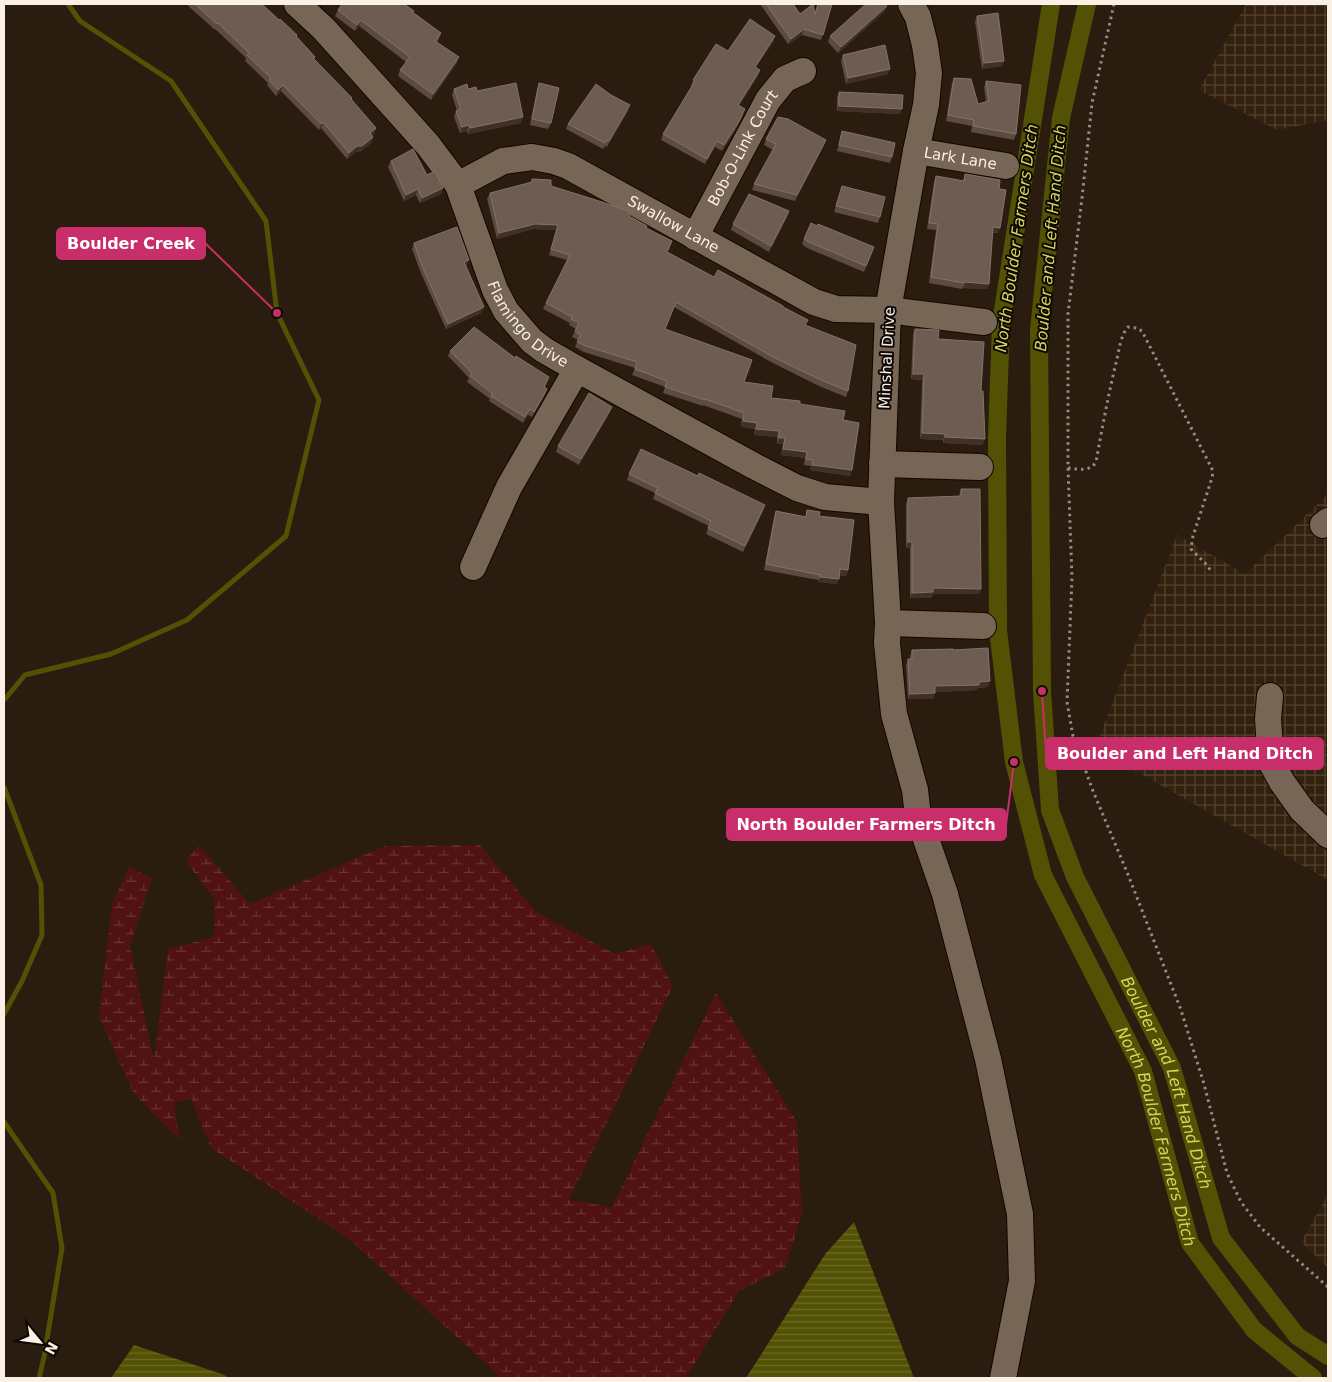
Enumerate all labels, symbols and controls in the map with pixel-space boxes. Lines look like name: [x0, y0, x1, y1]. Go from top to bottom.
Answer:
street label: Bob-O-Link Court: [704, 86, 782, 209]
water label: North Boulder Farmers Ditch: [991, 123, 1042, 353]
water label: Boulder and Left Hand Ditch: [1031, 124, 1070, 352]
street label: Lark Lane: [923, 143, 998, 173]
street label: Swallow Lane: [625, 192, 722, 257]
callout: Boulder Creek: [57, 228, 205, 259]
text: Boulder Creek: [67, 234, 195, 253]
street label: Flamingo Drive: [484, 279, 572, 371]
street label: Minshal Drive: [875, 307, 899, 409]
callout: Boulder and Left Hand Ditch: [1046, 738, 1323, 769]
text: Boulder and Left Hand Ditch: [1057, 744, 1313, 763]
callout: North Boulder Farmers Ditch: [727, 809, 1006, 840]
text: North Boulder Farmers Ditch: [736, 815, 996, 834]
water label: Boulder and Left Hand Ditch: [1117, 973, 1215, 1191]
water label: North Boulder Farmers Ditch: [1112, 1024, 1199, 1249]
north arrow: [15, 1317, 65, 1367]
text: N: [42, 1339, 61, 1357]

